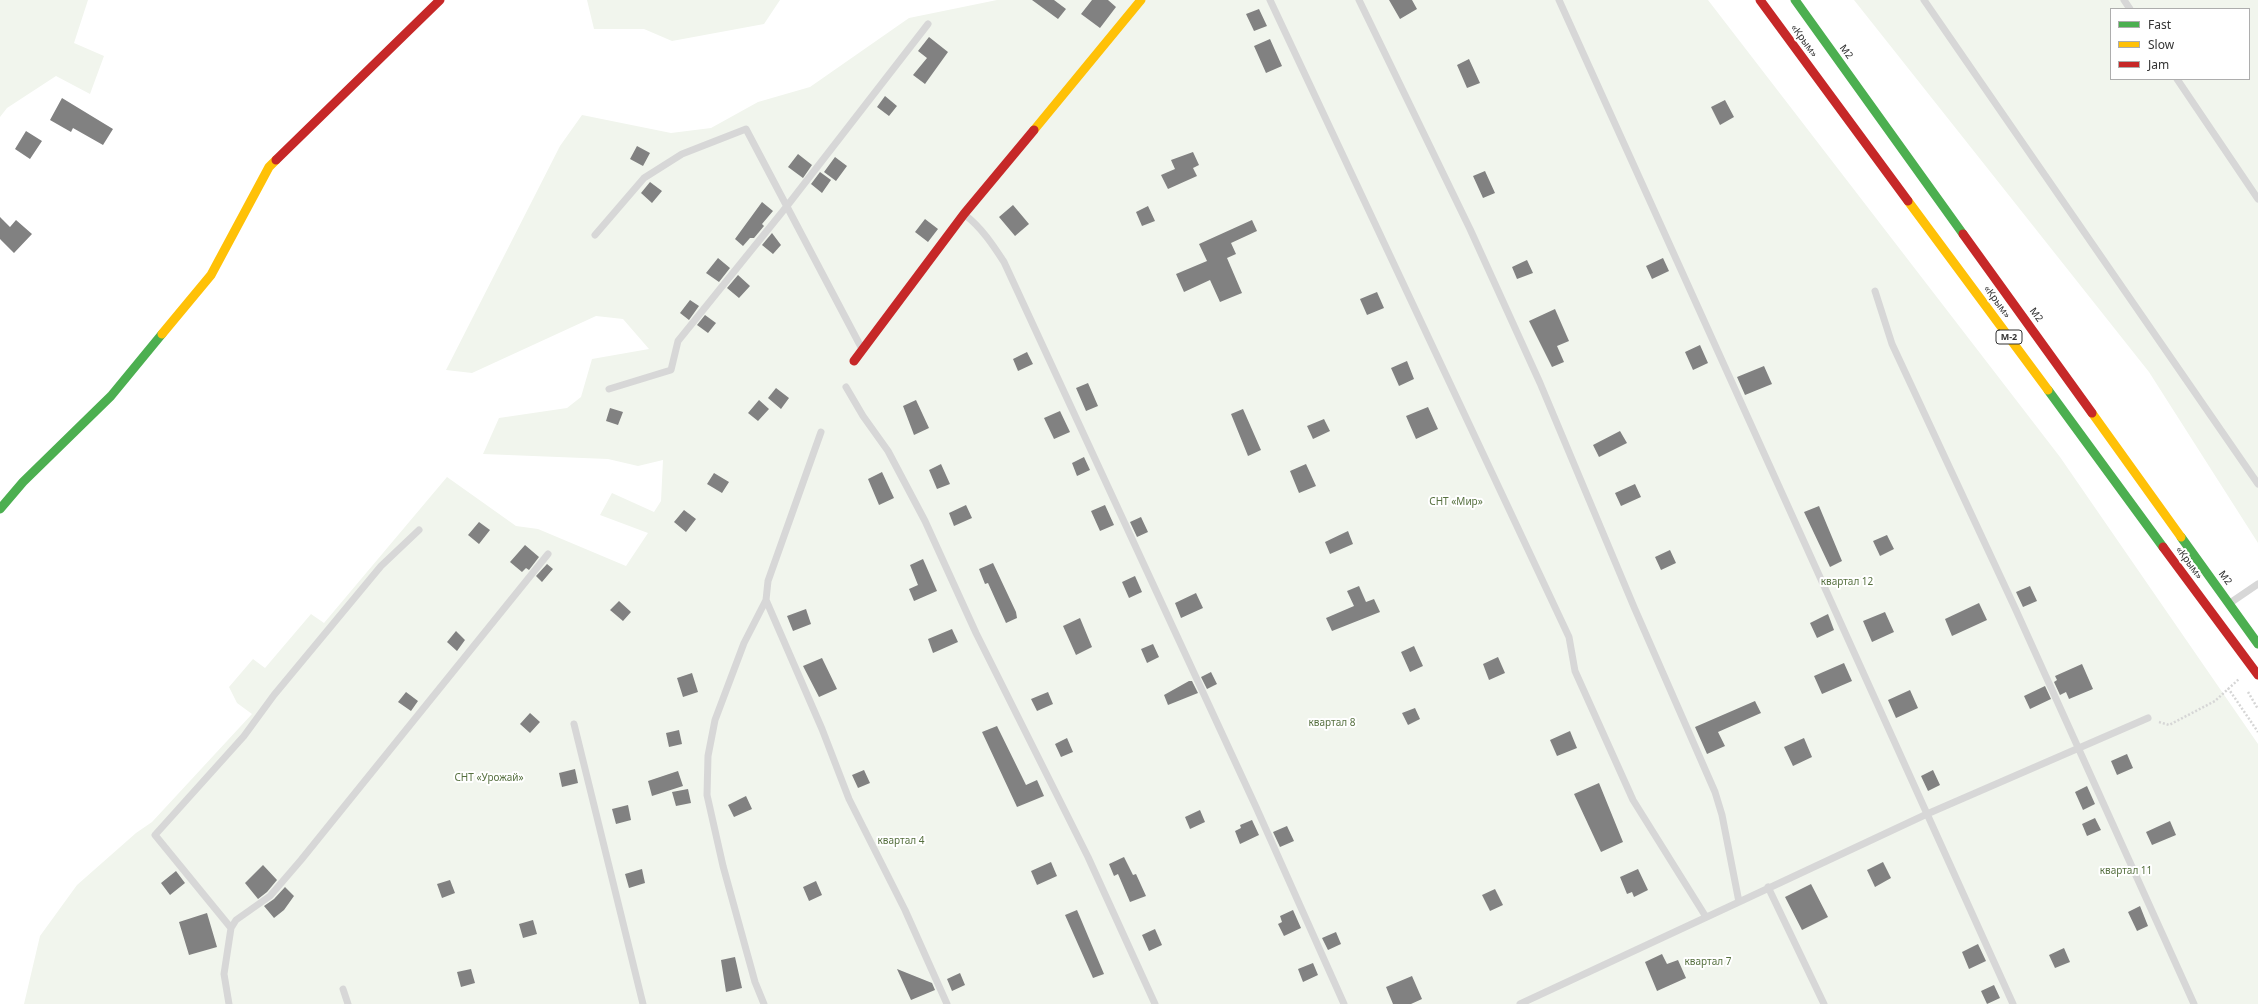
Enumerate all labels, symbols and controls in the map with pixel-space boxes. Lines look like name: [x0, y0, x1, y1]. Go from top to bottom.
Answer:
legend: [2110, 8, 2250, 80]
text: Fast: [2148, 16, 2171, 33]
street label: «Крым»: [1788, 22, 1820, 60]
text: Slow: [2148, 36, 2174, 53]
street label: М2: [1837, 42, 1855, 62]
text: Jam: [2148, 56, 2169, 73]
street label: «Крым»: [1981, 283, 2013, 321]
street label: М2: [2027, 305, 2045, 325]
road number: М-2: [1996, 330, 2022, 344]
park label: СНТ «Мир»: [1429, 496, 1483, 508]
street label: «Крым»: [2173, 544, 2205, 582]
street label: М2: [2216, 568, 2234, 588]
park label: квартал 12: [1821, 576, 1873, 588]
park label: квартал 8: [1309, 717, 1355, 729]
park label: СНТ «Урожай»: [454, 772, 524, 784]
park label: квартал 4: [878, 835, 924, 847]
park label: квартал 11: [2100, 865, 2152, 877]
park label: квартал 7: [1685, 956, 1731, 968]

